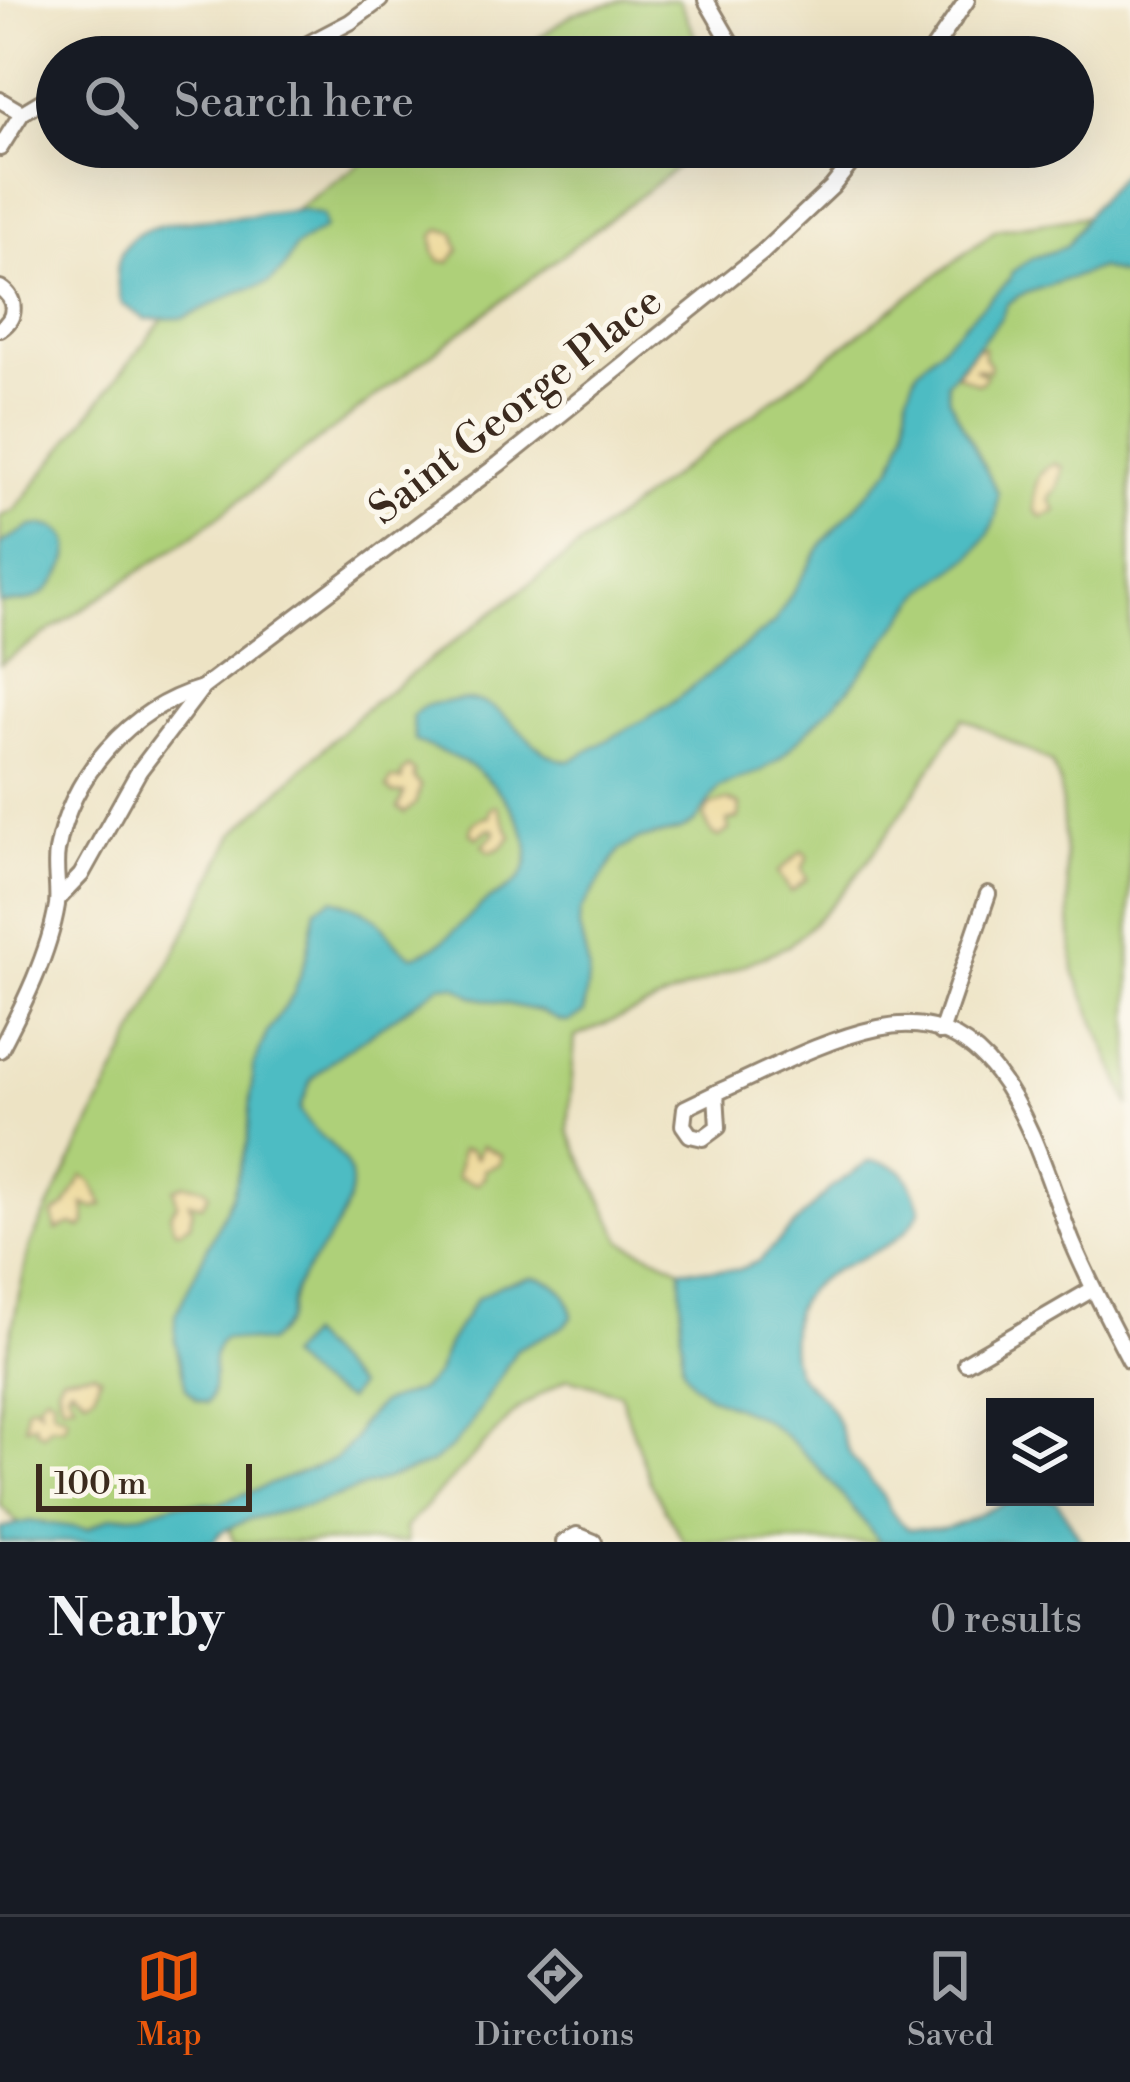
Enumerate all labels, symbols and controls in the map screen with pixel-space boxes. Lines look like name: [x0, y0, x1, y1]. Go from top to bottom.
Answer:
search box: [36, 36, 1094, 168]
icon: search: [78, 69, 144, 135]
text: Search here: [174, 74, 414, 131]
street label: Saint George Place: [359, 275, 674, 538]
map controls: [986, 1398, 1094, 1506]
button: layers: [986, 1398, 1094, 1506]
scale bar: [36, 1458, 252, 1511]
text: 100 m: [54, 1464, 147, 1505]
text: Nearby: [48, 1588, 224, 1652]
text: 0 results: [930, 1596, 1082, 1645]
tab: Map: [136, 1943, 202, 2056]
tab: Directions: [475, 1943, 634, 2056]
tab: Saved: [907, 1943, 994, 2056]

